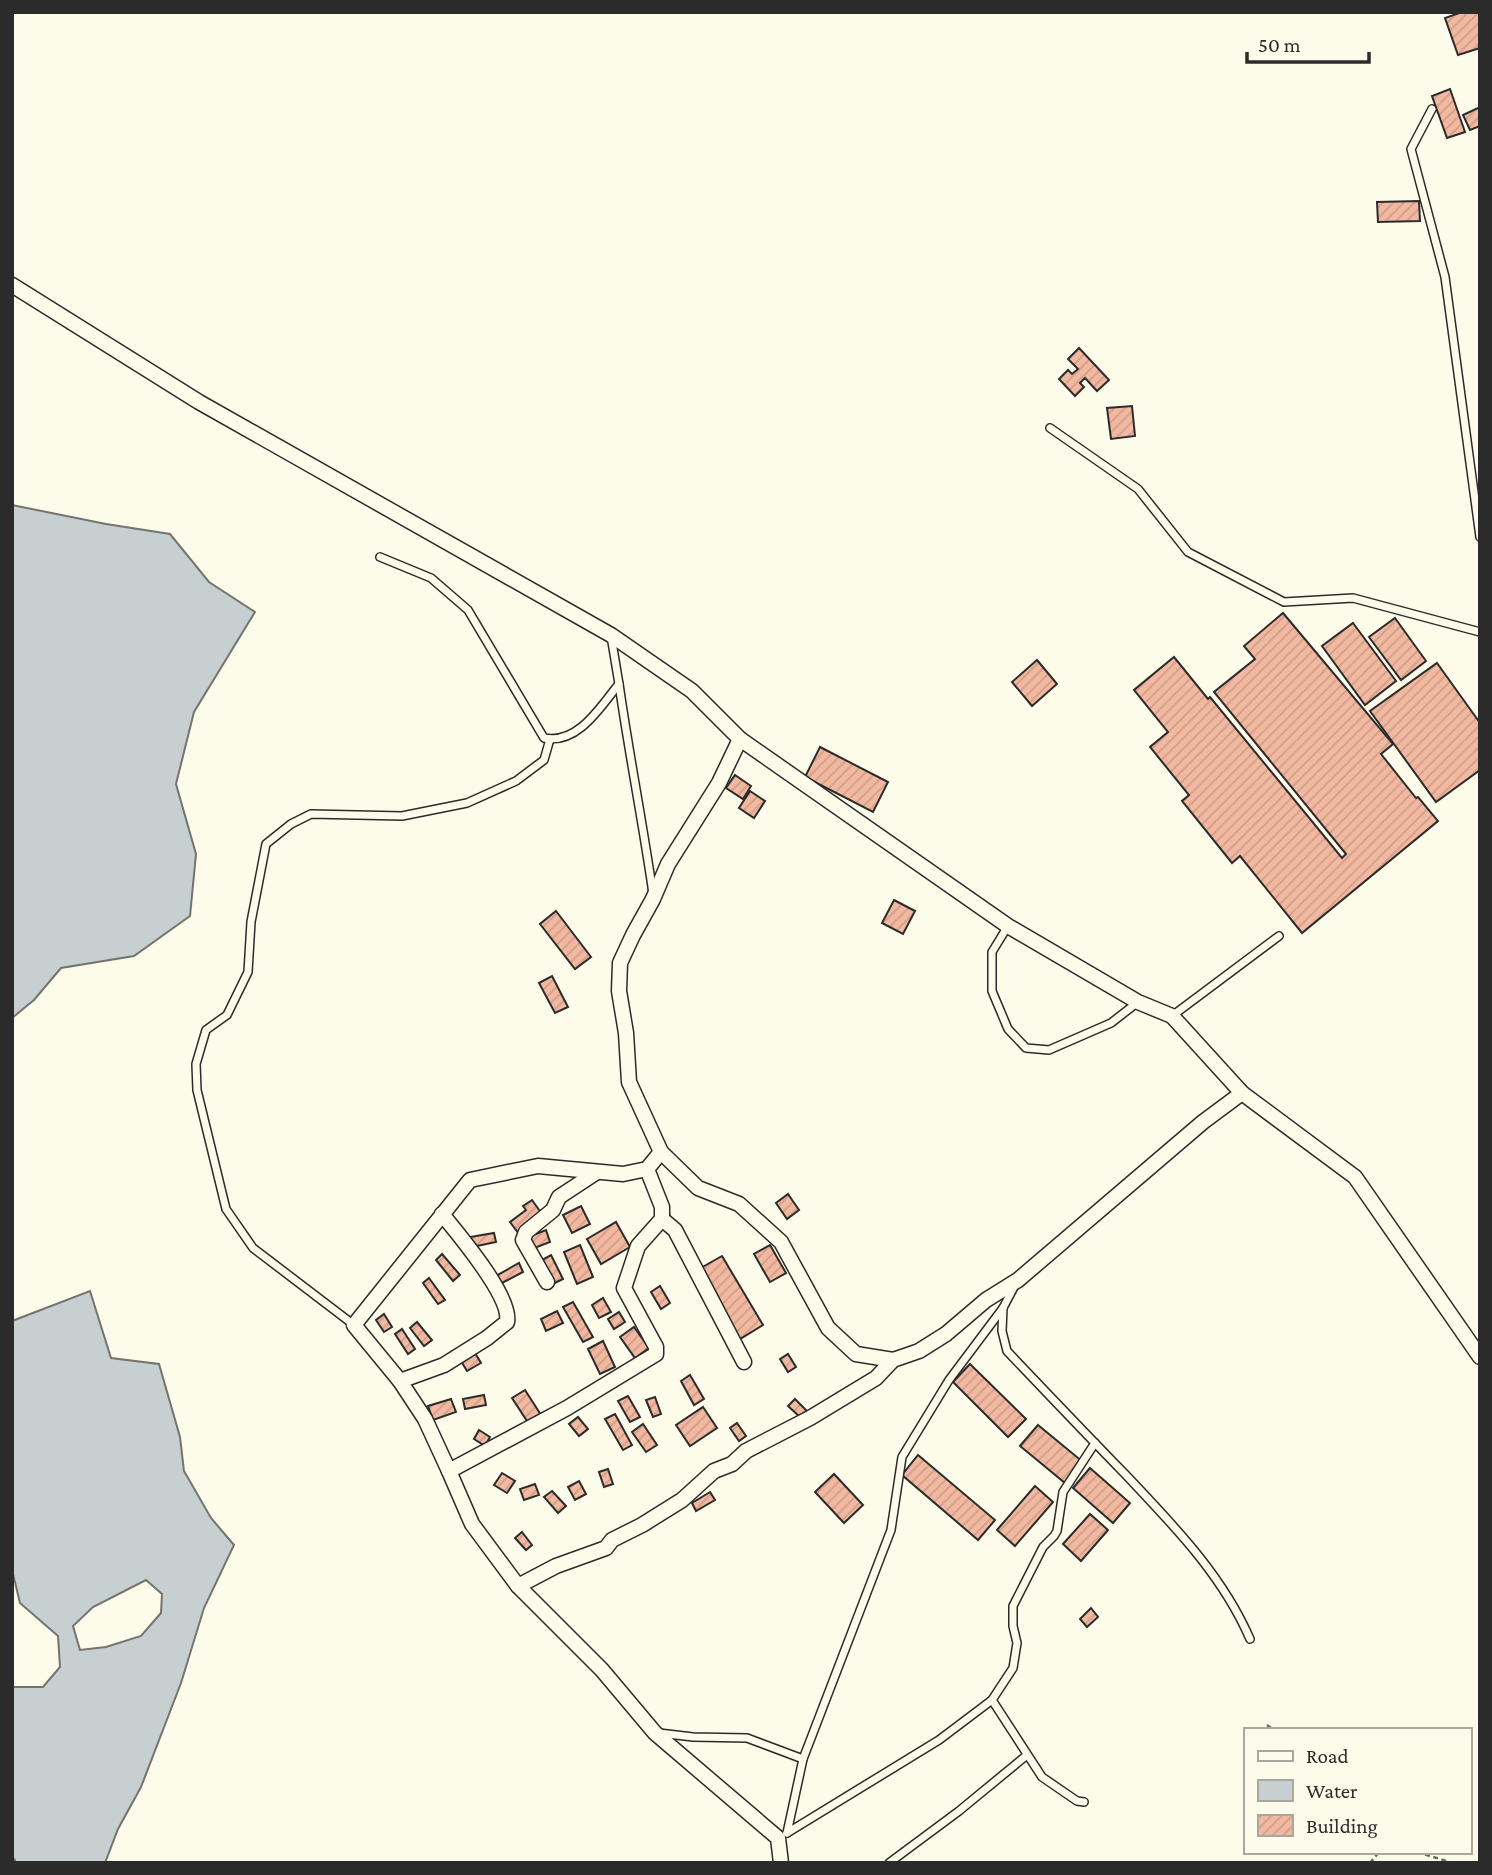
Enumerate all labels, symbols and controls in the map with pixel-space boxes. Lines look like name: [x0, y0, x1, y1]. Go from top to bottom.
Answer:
scale bar: [1247, 21, 1370, 65]
text: 50 m: [1258, 33, 1301, 57]
legend: [1244, 1728, 1471, 1854]
text: Road: [1306, 1744, 1349, 1768]
text: Water: [1306, 1779, 1358, 1803]
text: Building: [1306, 1814, 1378, 1838]

